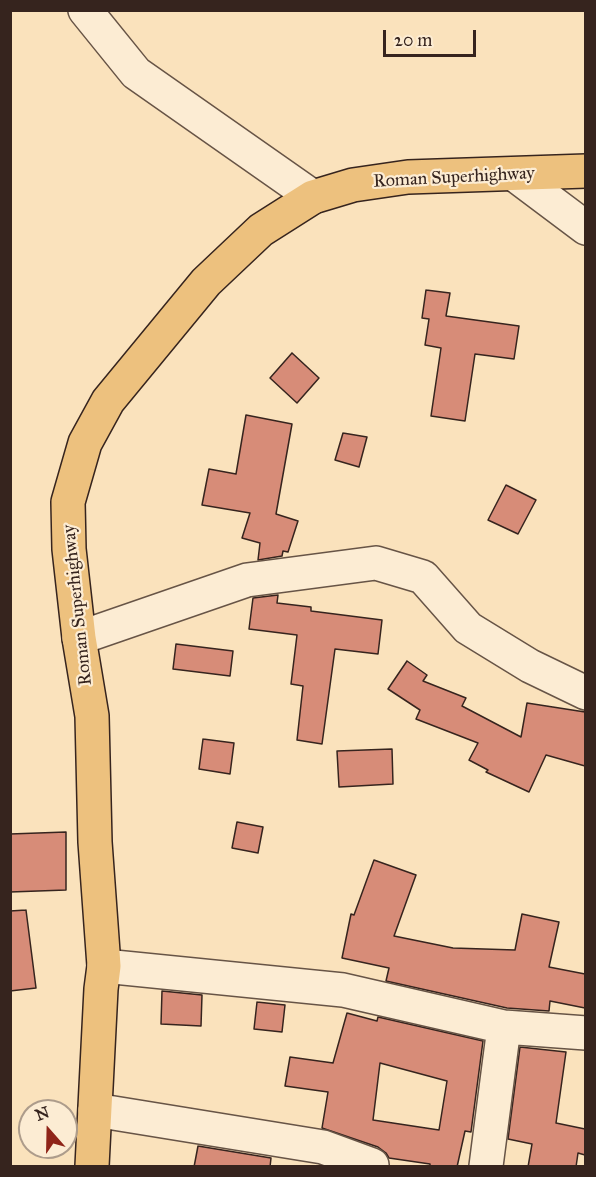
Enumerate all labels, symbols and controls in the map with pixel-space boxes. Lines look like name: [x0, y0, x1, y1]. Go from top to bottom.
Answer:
scale bar: [386, 18, 479, 56]
text: 20 m: [394, 29, 432, 51]
street label: Roman Superhighway: [373, 163, 535, 193]
street label: Roman Superhighway: [59, 523, 97, 687]
north arrow: [18, 1099, 78, 1159]
text: N: [33, 1102, 52, 1125]

